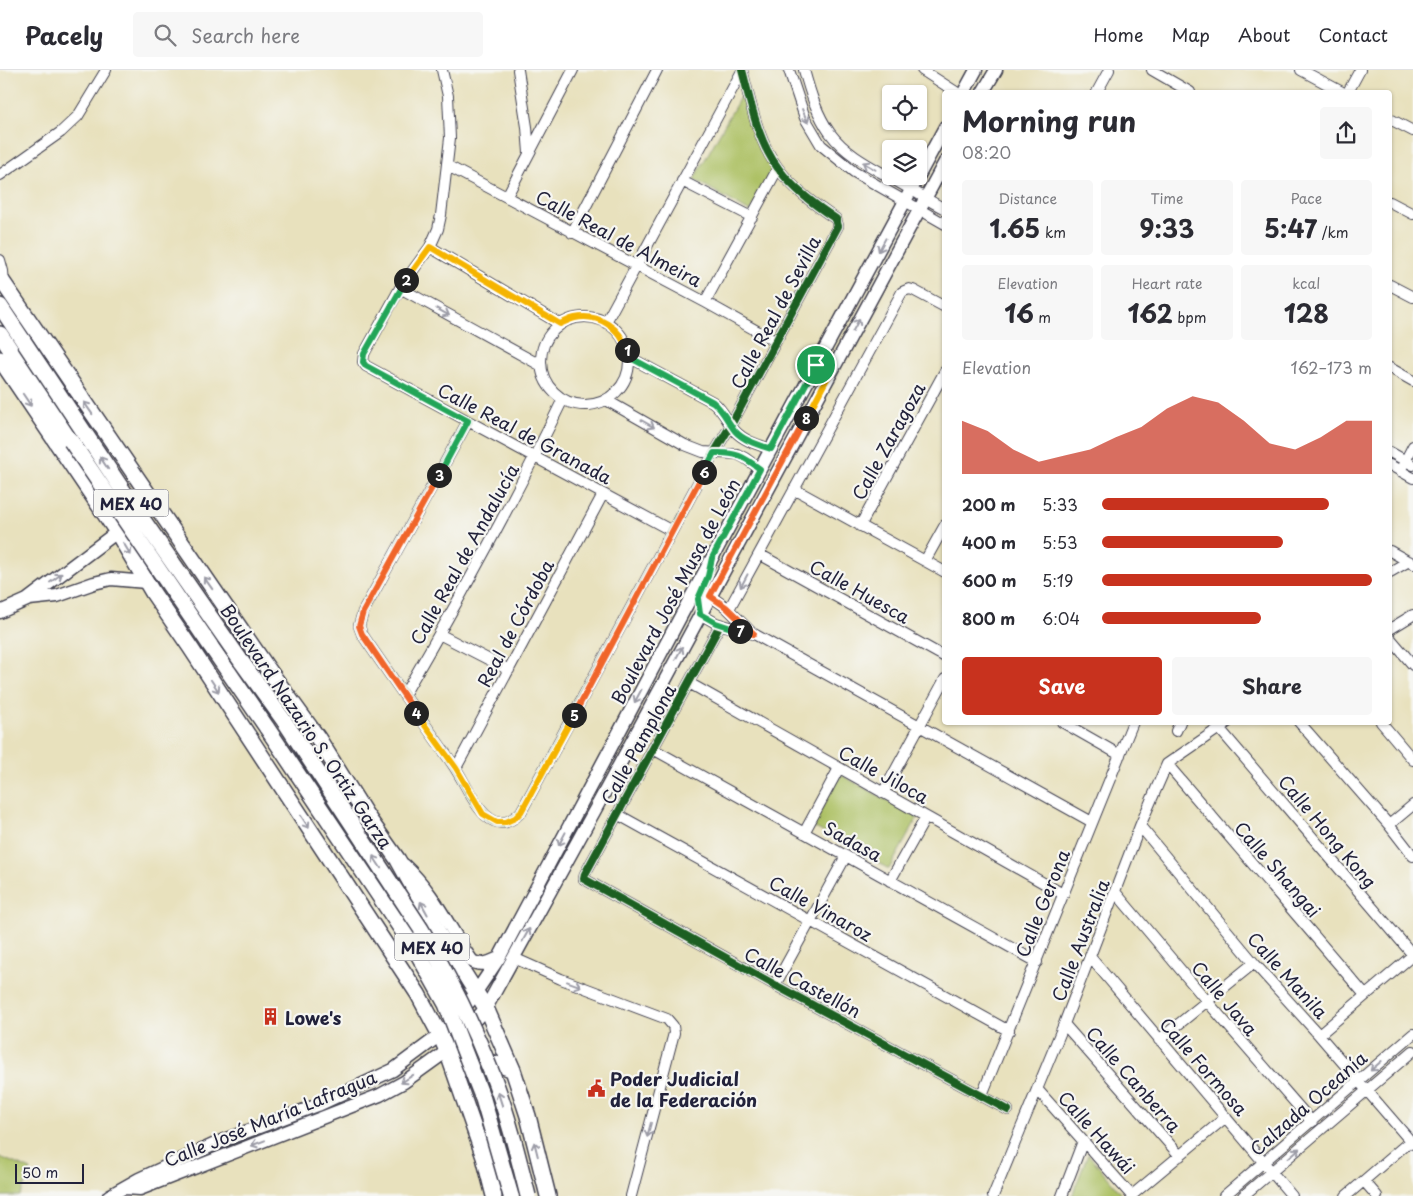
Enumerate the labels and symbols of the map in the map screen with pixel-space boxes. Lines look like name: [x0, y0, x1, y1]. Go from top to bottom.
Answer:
one-way arrow: [800, 108, 810, 123]
one-way arrow: [863, 160, 877, 170]
street label: Calle Real de Almeira: [531, 183, 707, 294]
street label: Calle Real de Sevilla: [723, 230, 827, 394]
one-way arrow: [877, 237, 886, 252]
pin: 2: [394, 268, 418, 292]
one-way arrow: [435, 308, 450, 317]
one-way arrow: [851, 318, 861, 333]
pin: 1: [614, 338, 640, 362]
pin: [795, 344, 837, 386]
street label: Calle Real de Granada: [433, 376, 617, 491]
street label: Calle Zaragoza: [845, 377, 932, 505]
one-way arrow: [22, 392, 32, 406]
one-way arrow: [83, 401, 93, 415]
pin: 8: [794, 406, 818, 430]
one-way arrow: [640, 420, 655, 430]
one-way arrow: [99, 456, 109, 470]
street label: Calle Real de Andalucía: [403, 458, 525, 649]
pin: 6: [692, 460, 716, 484]
pin: 3: [426, 462, 452, 488]
street label: Boulevard José Musa de León: [604, 473, 746, 709]
road number: MEX 40: [94, 489, 168, 516]
one-way arrow: [123, 542, 133, 556]
street label: Calle Huesca: [805, 552, 916, 630]
street label: Real de Córdoba: [470, 554, 560, 692]
one-way arrow: [49, 572, 62, 583]
one-way arrow: [738, 574, 748, 588]
one-way arrow: [203, 576, 213, 590]
street label: Boulevard Nazario S. Ortiz Garza: [215, 598, 400, 855]
pin: 7: [728, 618, 752, 644]
one-way arrow: [674, 646, 684, 661]
one-way arrow: [211, 678, 221, 692]
street label: Calle Pamplona: [594, 678, 683, 809]
one-way arrow: [633, 688, 642, 703]
pin: 4: [404, 700, 428, 726]
pin: 5: [562, 702, 586, 728]
street label: Calle Jiloca: [834, 738, 935, 810]
street label: Calle Hong Kong: [1272, 768, 1384, 894]
one-way arrow: [300, 814, 310, 828]
street label: Sadasa: [819, 814, 888, 868]
street label: Calle Shangai: [1229, 815, 1327, 923]
one-way arrow: [557, 832, 567, 847]
street label: Calle Gerona: [1008, 844, 1076, 961]
one-way arrow: [372, 856, 382, 870]
street label: Calle Vinaroz: [764, 868, 878, 948]
street label: Calle Australia: [1044, 875, 1116, 1005]
one-way arrow: [419, 901, 429, 915]
street label: Calle Manila: [1242, 926, 1335, 1025]
one-way arrow: [522, 928, 532, 942]
road number: MEX 40: [394, 934, 470, 960]
street label: Calle Castellón: [740, 940, 866, 1024]
street label: Calle Java: [1186, 955, 1265, 1042]
one-way arrow: [566, 980, 582, 989]
place label: Lowe's: [285, 1004, 342, 1031]
building icon: Lowe's: [261, 1007, 281, 1027]
street label: Calle Formosa: [1154, 1011, 1255, 1122]
street label: Calle Canberra: [1080, 1020, 1188, 1138]
street label: Calzada Oceanía: [1243, 1044, 1373, 1162]
one-way arrow: [1370, 1060, 1383, 1072]
street label: Calle José María Lafragua: [160, 1063, 381, 1173]
place label: Poder Judicial de la Federación: [610, 1065, 757, 1113]
one-way arrow: [400, 1074, 414, 1084]
public building icon: Poder Judicial de la Federación: [586, 1078, 606, 1098]
street label: Calle Hawái: [1052, 1084, 1142, 1180]
one-way arrow: [495, 1091, 505, 1107]
one-way arrow: [643, 1121, 653, 1137]
one-way arrow: [251, 1139, 266, 1148]
one-way arrow: [531, 1141, 540, 1157]
one-way arrow: [1287, 1147, 1300, 1159]
scale bar: [15, 1161, 84, 1184]

